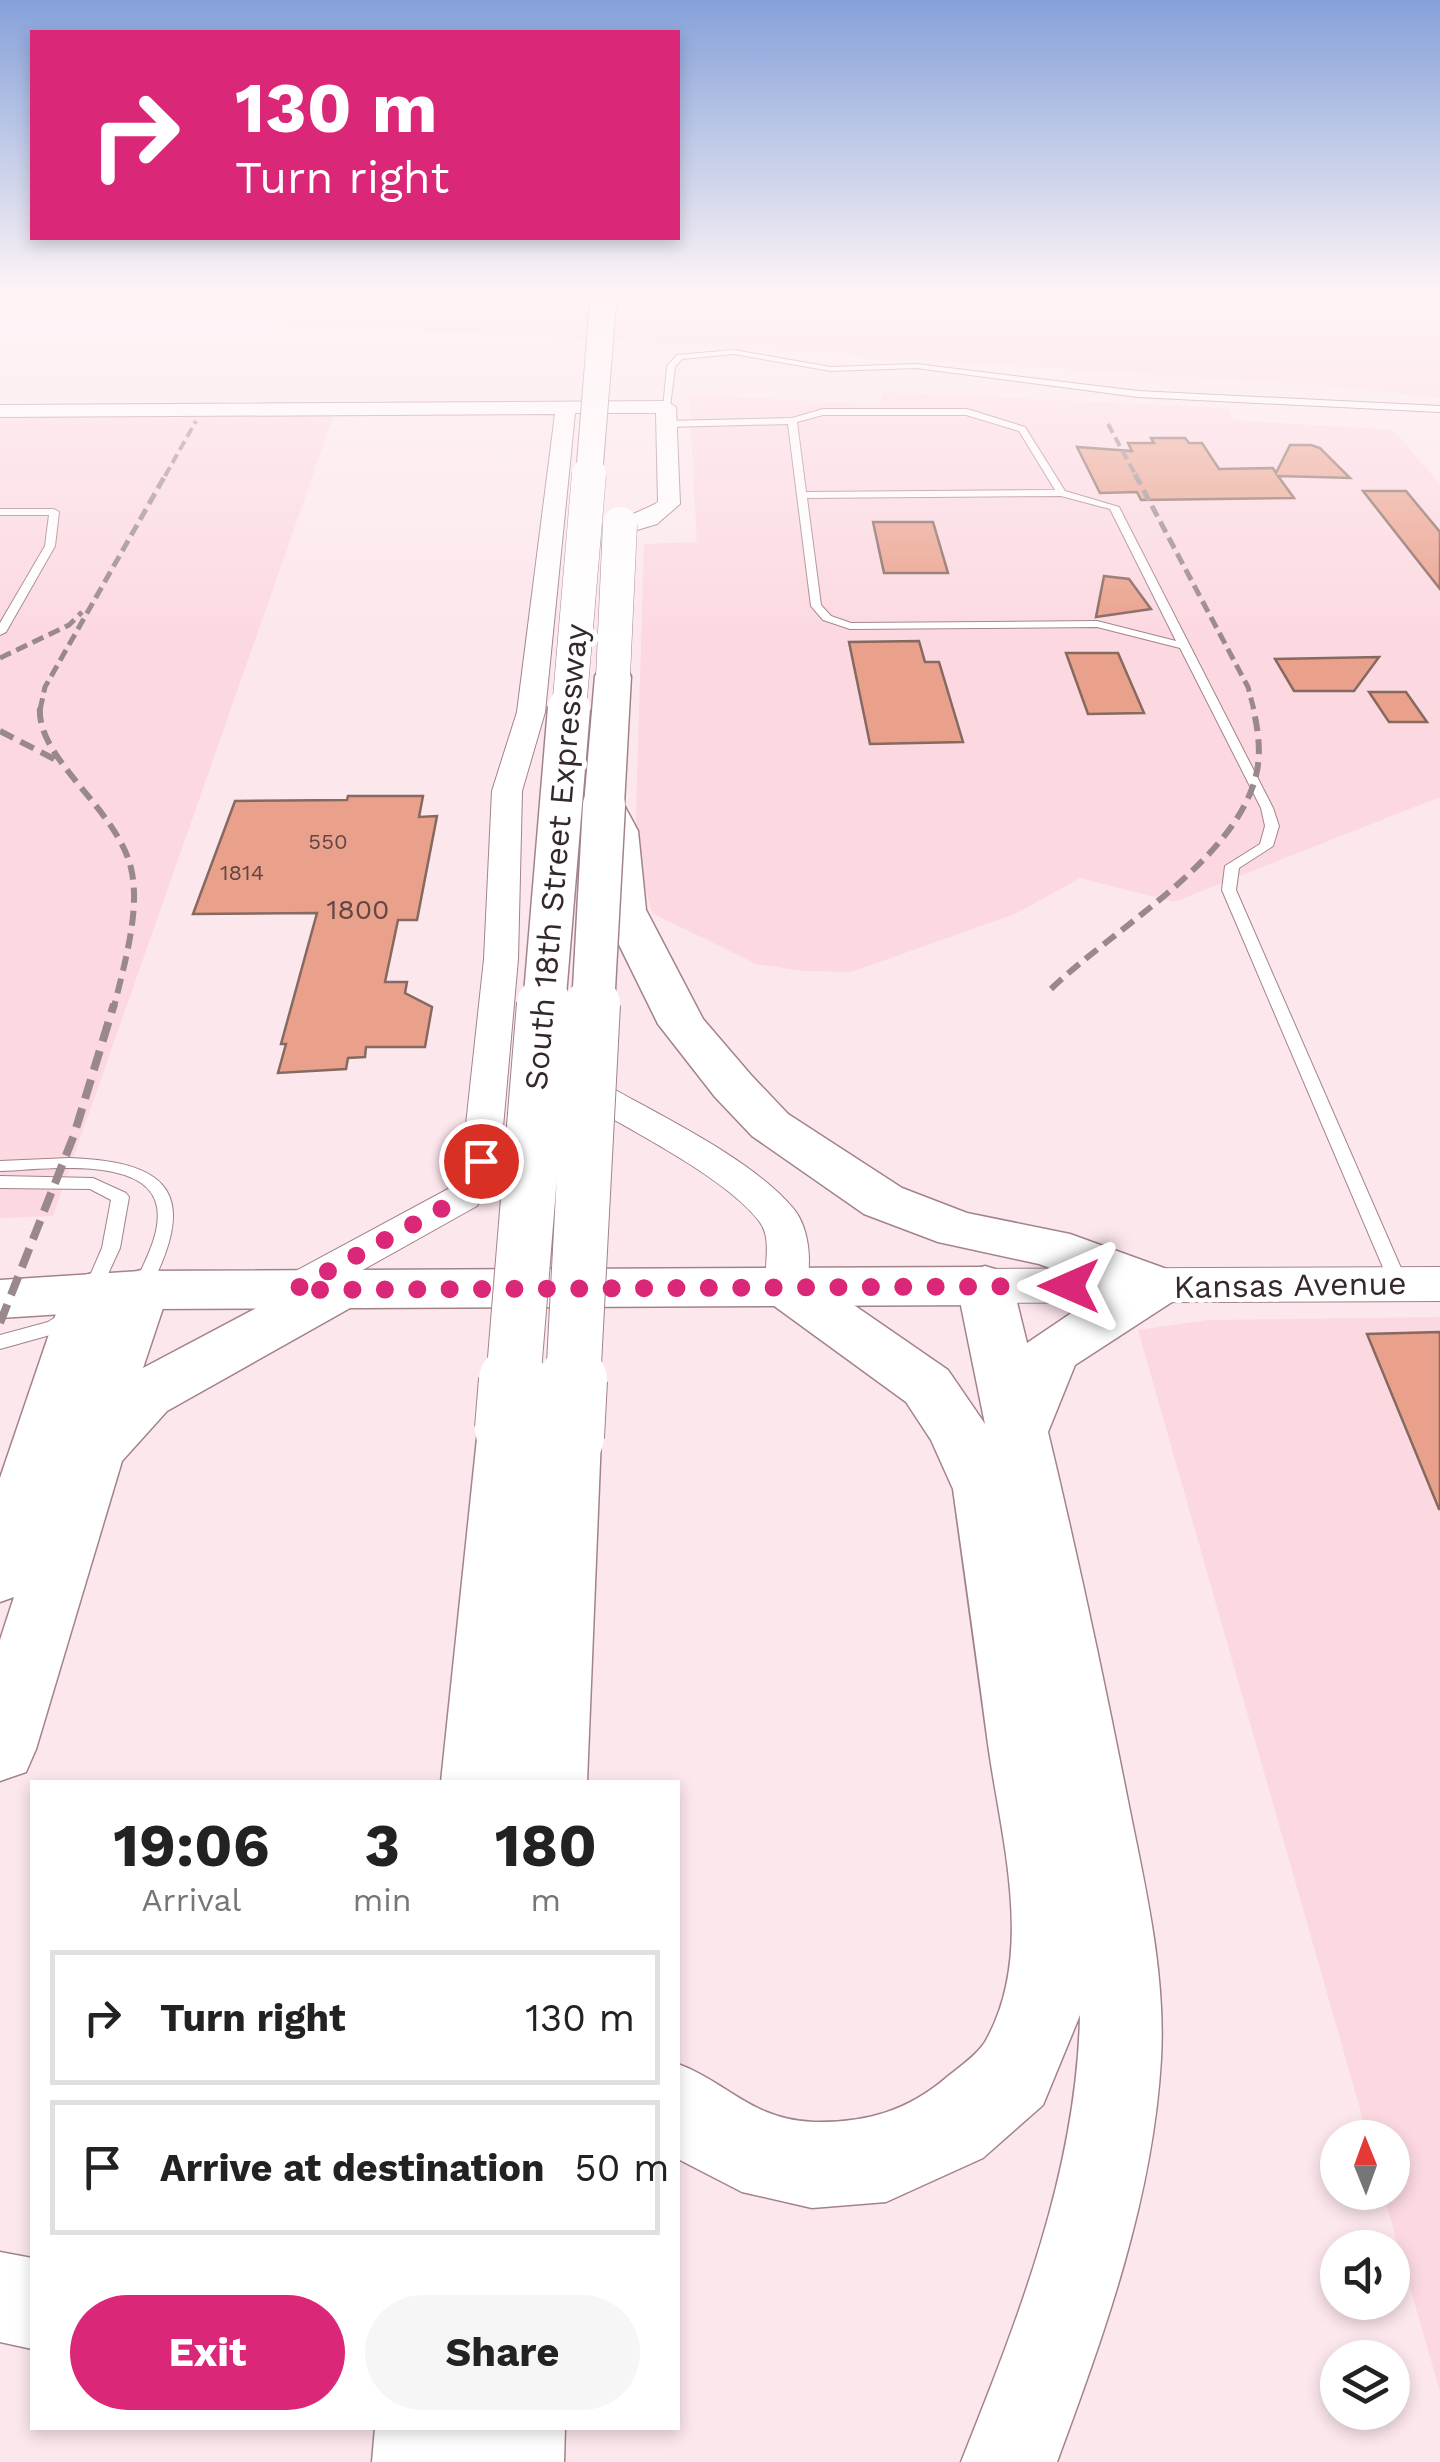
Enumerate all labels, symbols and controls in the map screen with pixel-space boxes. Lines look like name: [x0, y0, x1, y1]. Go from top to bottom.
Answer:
text: 130 m: [235, 67, 438, 149]
icon: right: [70, 70, 200, 200]
text: Turn right: [235, 151, 449, 204]
street label: South 18th Street Expressway: [517, 622, 595, 1092]
house number: 550: [308, 829, 348, 854]
house number: 1814: [220, 860, 264, 885]
house number: 1800: [326, 893, 390, 926]
pin: [439, 1119, 524, 1204]
icon: arrive: [454, 1134, 509, 1189]
position arrow: [1017, 1234, 1121, 1338]
street label: Kansas Avenue: [1173, 1264, 1407, 1306]
text: 19:06: [113, 1810, 270, 1881]
text: 3: [364, 1810, 400, 1881]
text: 180: [495, 1810, 597, 1881]
text: Arrival: [141, 1881, 241, 1919]
text: min: [353, 1881, 412, 1919]
text: m: [531, 1881, 561, 1919]
icon: right: [75, 1990, 130, 2045]
text: Turn right: [160, 1996, 346, 2040]
text: 130 m: [525, 1996, 635, 2040]
north arrow: [1320, 2120, 1410, 2210]
map controls: [1320, 2120, 1410, 2430]
icon: arrive: [75, 2140, 130, 2195]
text: Arrive at destination: [160, 2146, 545, 2190]
text: 50 m: [575, 2146, 670, 2190]
button: sound: [1320, 2230, 1410, 2320]
button: Exit: [70, 2295, 345, 2410]
button: Share: [365, 2295, 640, 2410]
button: layers: [1320, 2340, 1410, 2430]

